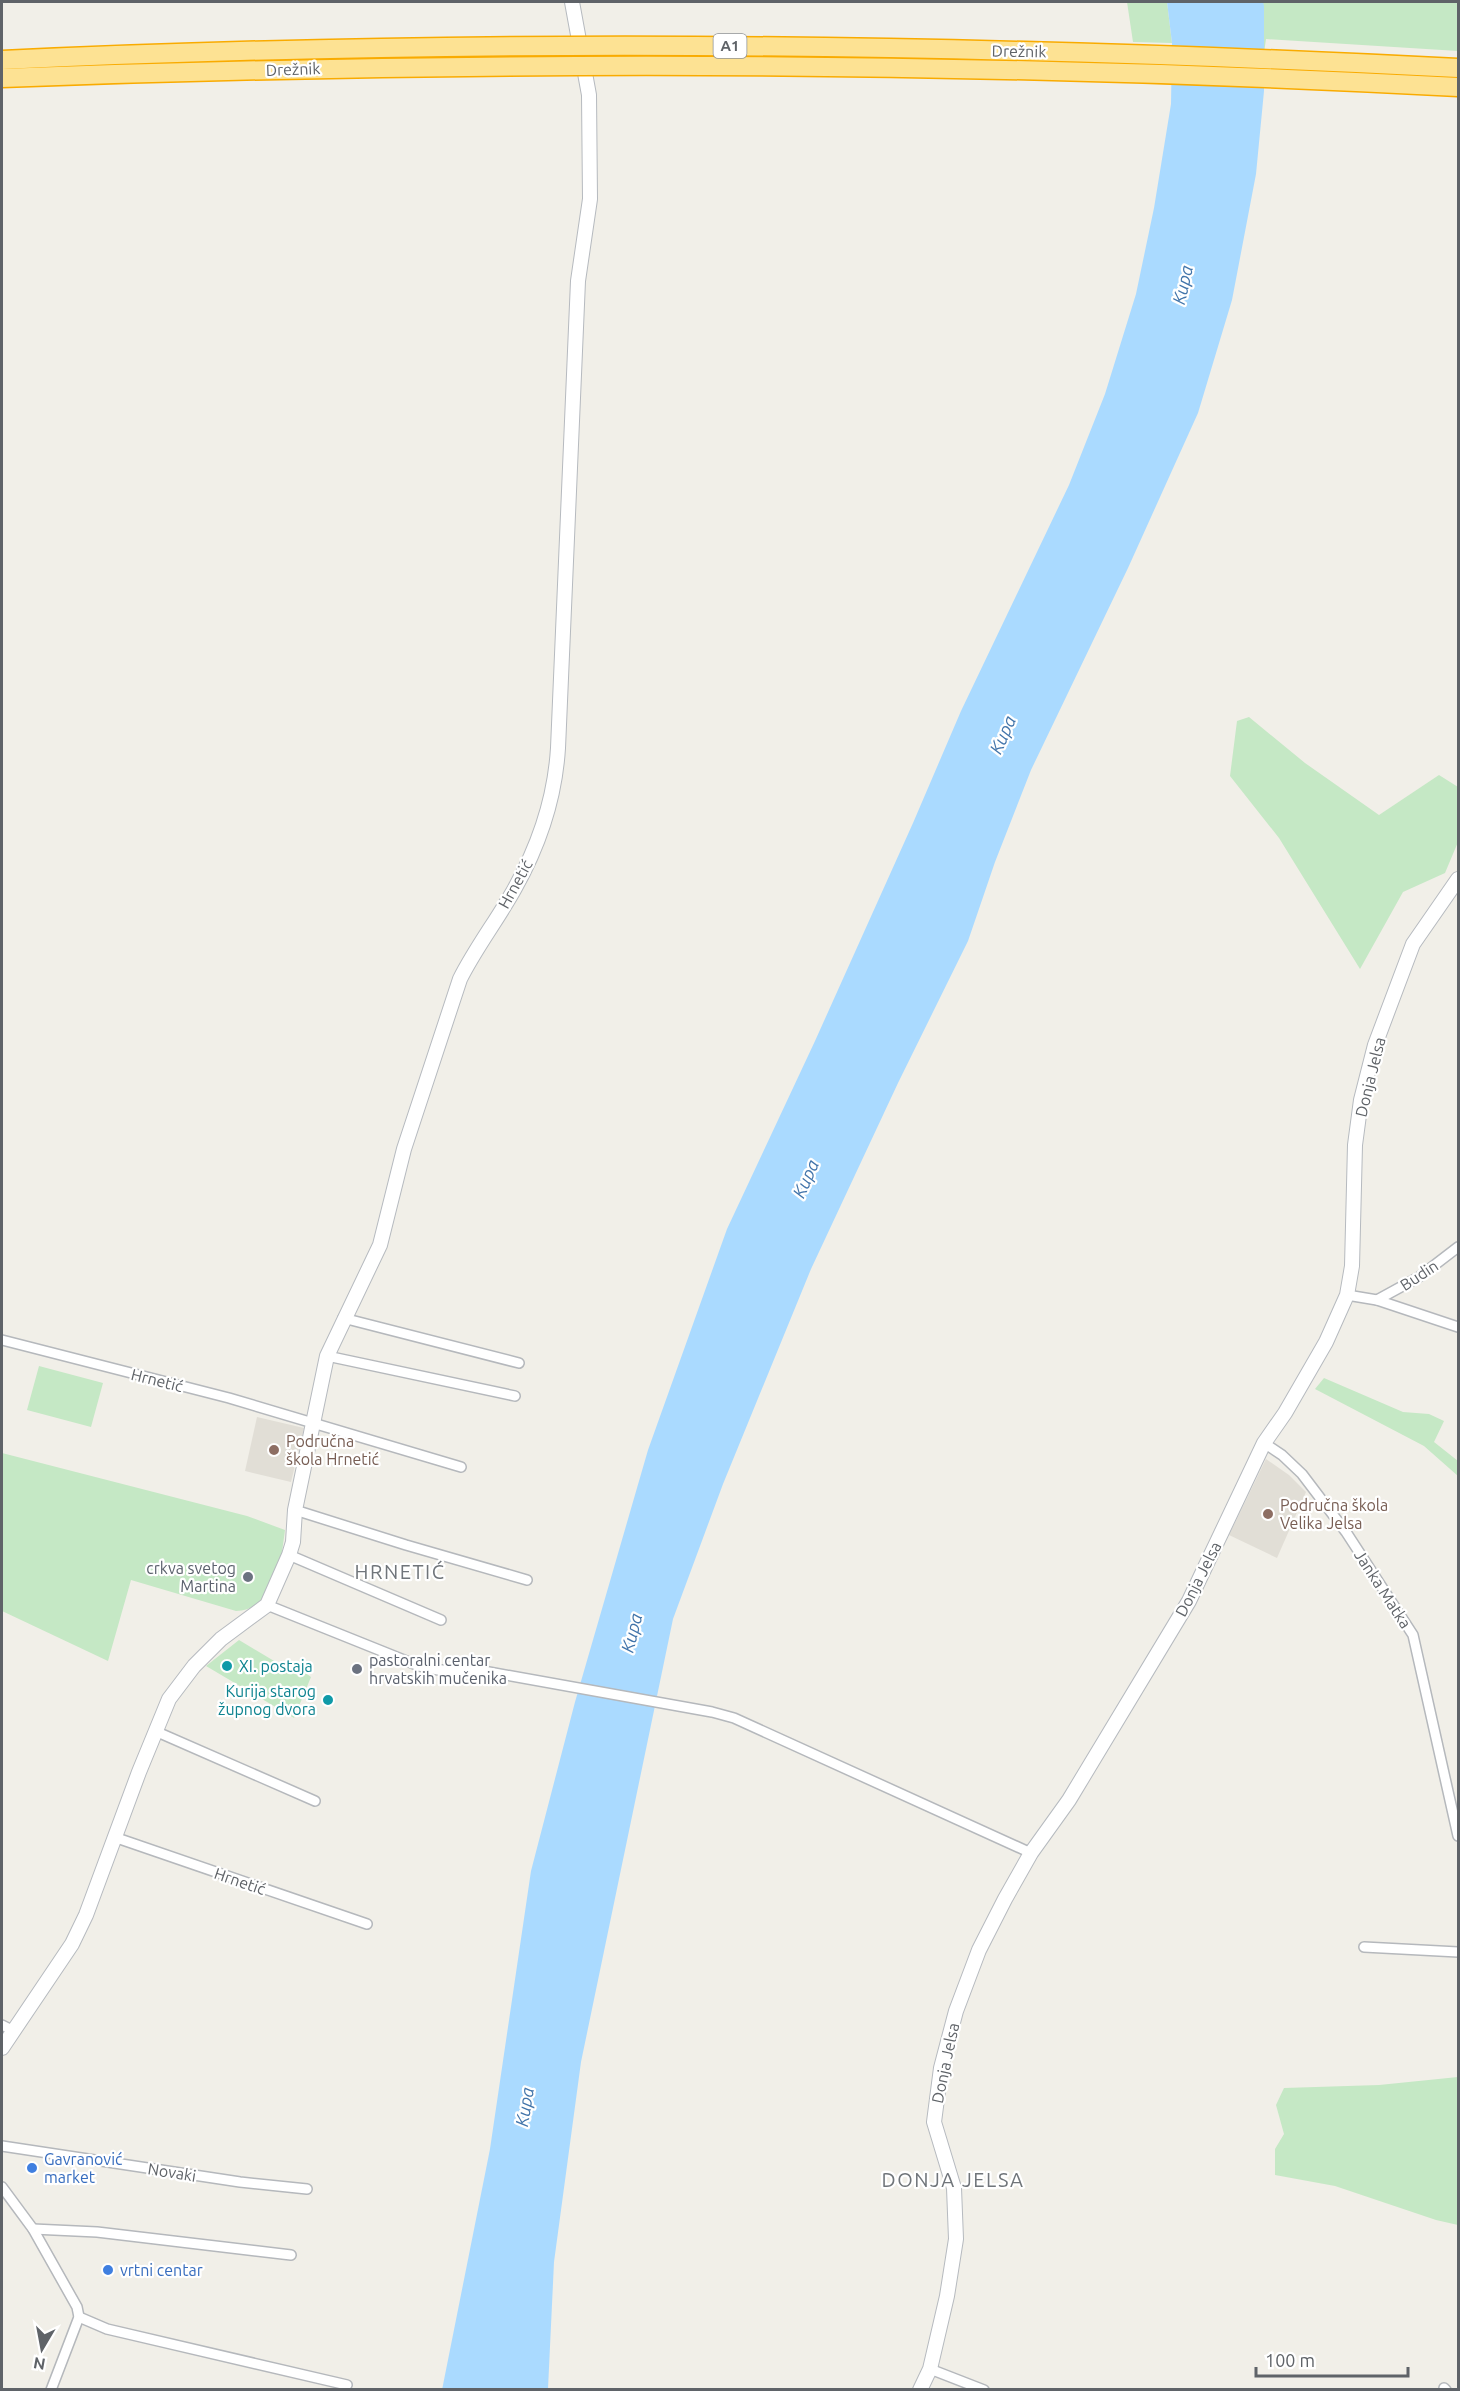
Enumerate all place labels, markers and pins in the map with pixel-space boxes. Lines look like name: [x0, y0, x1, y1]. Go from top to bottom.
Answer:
place label: Područna škola Hrnetić: [286, 1432, 380, 1468]
marker: Područna škola Hrnetić: [267, 1443, 281, 1457]
place label: Područna škola Velika Jelsa: [1280, 1496, 1388, 1532]
marker: Područna škola Velika Jelsa: [1261, 1507, 1275, 1521]
place label: crkva svetog Martina: [146, 1559, 236, 1595]
marker: crkva svetog Martina: [241, 1570, 255, 1584]
place label: pastoralni centar hrvatskih mučenika: [369, 1651, 507, 1687]
place label: XI. postaja: [239, 1657, 313, 1675]
marker: XI. postaja: [220, 1659, 234, 1673]
marker: pastoralni centar hrvatskih mučenika: [350, 1662, 364, 1676]
place label: Kurija starog župnog dvora: [218, 1682, 316, 1718]
marker: Kurija starog župnog dvora: [321, 1693, 335, 1707]
place label: Gavranović market: [44, 2150, 123, 2186]
marker: Gavranović market: [25, 2161, 39, 2175]
place label: vrtni centar: [120, 2261, 203, 2279]
marker: vrtni centar: [101, 2263, 115, 2277]

